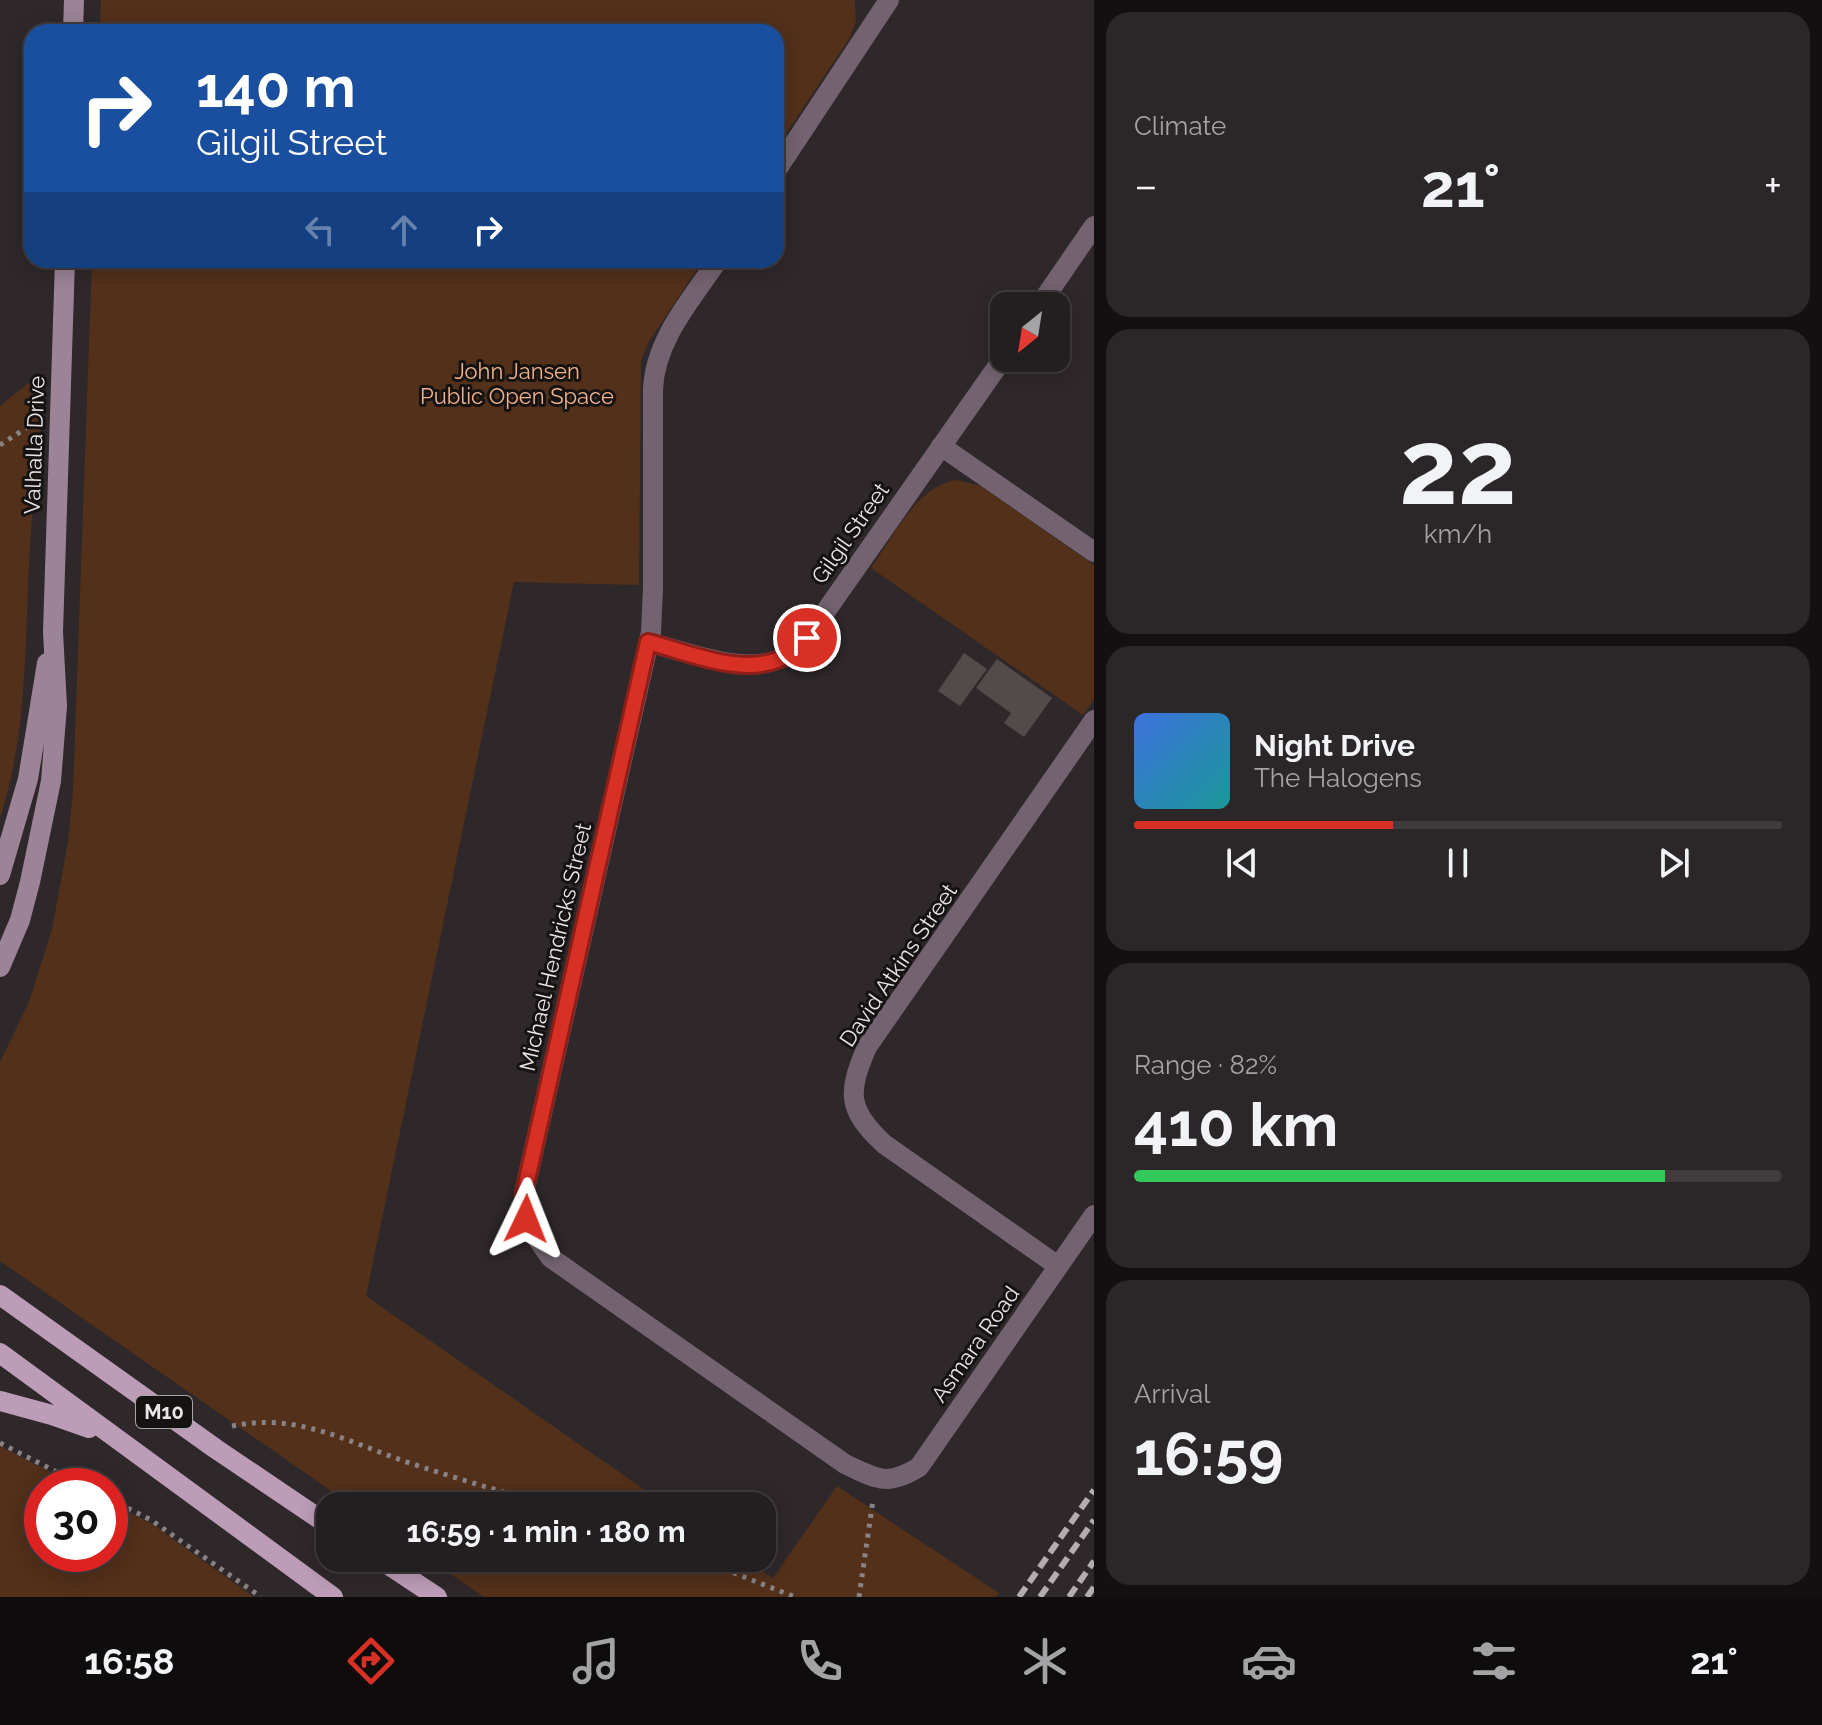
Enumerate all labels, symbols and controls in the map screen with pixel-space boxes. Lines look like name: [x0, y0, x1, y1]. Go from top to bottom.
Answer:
text: 140 m: [196, 54, 356, 120]
icon: right: [64, 56, 168, 160]
text: Climate: [1134, 111, 1226, 141]
text: Gilgil Street: [196, 121, 387, 163]
text: 21°: [1421, 151, 1500, 221]
text: −: [1134, 160, 1158, 211]
text: +: [1764, 160, 1782, 211]
icon: left: [298, 208, 342, 252]
icon: ahead: [382, 208, 426, 252]
icon: right: [466, 208, 510, 252]
north arrow: [990, 292, 1070, 372]
map controls: [990, 292, 1070, 372]
park label: John Jansen Public Open Space: [420, 358, 614, 409]
street label: Valhalla Drive: [19, 375, 49, 515]
text: 22: [1399, 406, 1517, 528]
street label: Gilgil Street: [806, 477, 895, 588]
text: km/h: [1424, 519, 1492, 549]
pin: [773, 604, 841, 672]
icon: arrive: [785, 616, 829, 660]
text: Night Drive: [1254, 728, 1415, 763]
text: The Halogens: [1254, 763, 1422, 793]
street label: Michael Hendricks Street: [514, 820, 596, 1074]
icon: previous: [1220, 841, 1264, 885]
icon: pause: [1436, 841, 1480, 885]
icon: next: [1652, 841, 1696, 885]
street label: David Atkins Street: [834, 878, 962, 1051]
text: Range · 82%: [1134, 1050, 1277, 1080]
text: 410 km: [1134, 1090, 1338, 1160]
position arrow: [484, 1177, 568, 1261]
street label: Asmara Road: [925, 1281, 1025, 1407]
text: Arrival: [1134, 1379, 1210, 1409]
road number: M10: [136, 1396, 192, 1428]
text: 16:59: [1134, 1419, 1283, 1489]
speed limit sign: 30: [24, 1468, 128, 1572]
text: 16:59 · 1 min · 180 m: [406, 1514, 686, 1549]
icon: directions: [343, 1633, 399, 1689]
icon: music: [568, 1633, 624, 1689]
icon: phone: [792, 1633, 848, 1689]
icon: climate: [1017, 1633, 1073, 1689]
icon: car: [1241, 1633, 1297, 1689]
icon: filters: [1466, 1633, 1522, 1689]
text: 16:58: [84, 1640, 174, 1682]
text: 21°: [1690, 1640, 1738, 1682]

